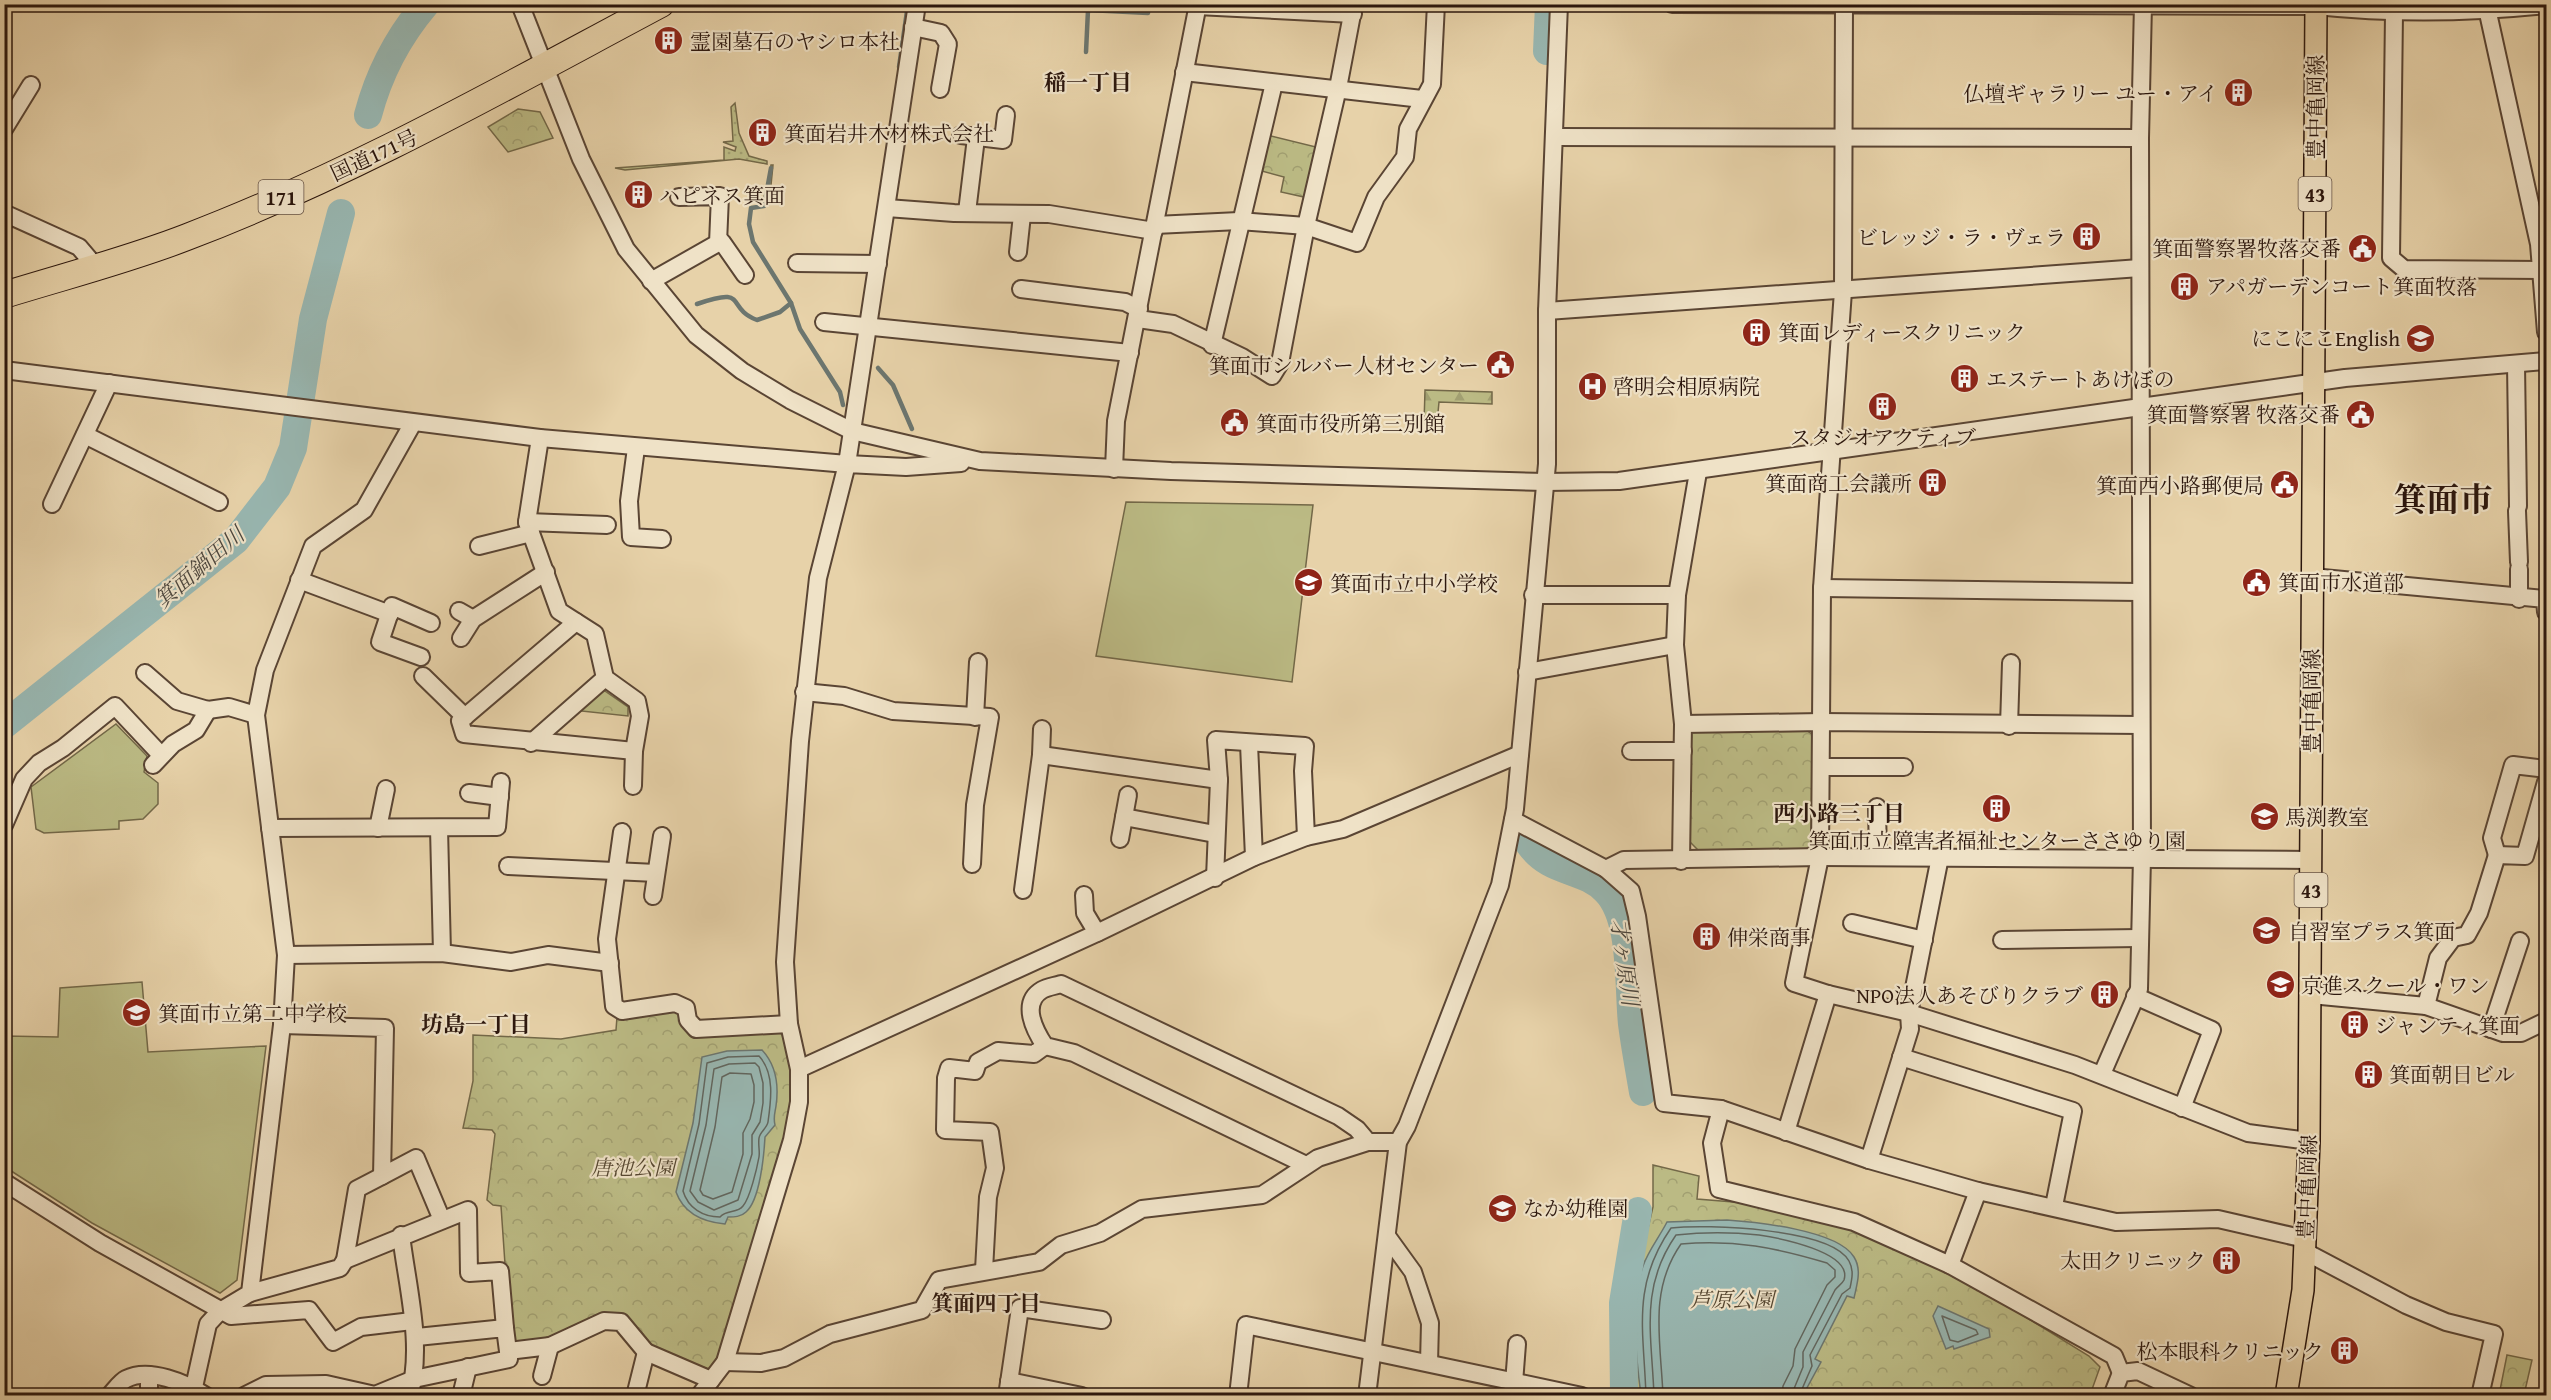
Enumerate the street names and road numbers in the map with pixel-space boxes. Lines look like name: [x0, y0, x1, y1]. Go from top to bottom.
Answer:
street label: 豊中亀岡線: [2300, 55, 2331, 160]
street label: 国道171号: [325, 121, 423, 189]
road number: 43: [2298, 177, 2332, 211]
road number: 171: [258, 180, 304, 214]
street label: 豊中亀岡線: [2296, 649, 2327, 754]
road number: 43: [2294, 873, 2328, 907]
street label: 豊中亀岡線: [2290, 1134, 2324, 1240]

